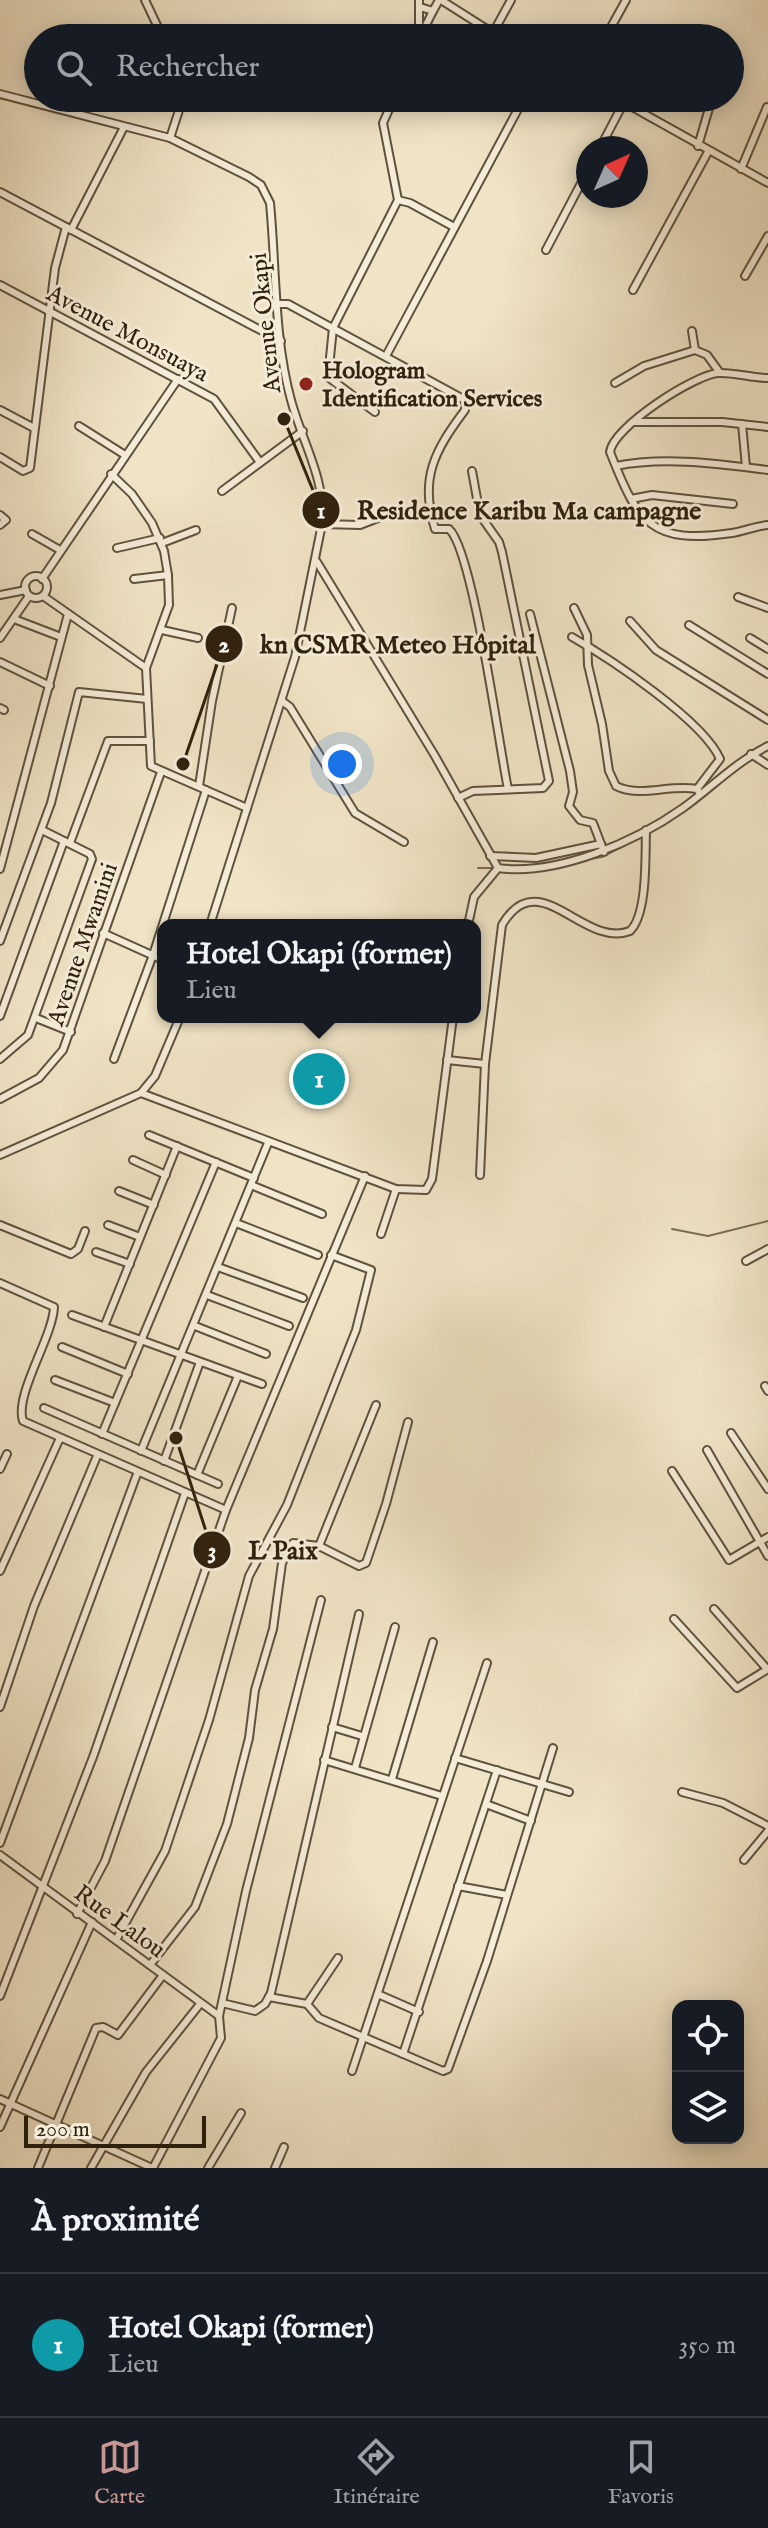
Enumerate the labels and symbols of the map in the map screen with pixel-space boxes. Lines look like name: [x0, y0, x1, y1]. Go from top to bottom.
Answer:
north arrow: [576, 136, 648, 208]
street label: Avenue Okapi: [244, 251, 289, 396]
street label: Avenue Monsuaya: [40, 278, 214, 390]
place label: Hologram Identification Services: [322, 356, 543, 415]
marker: Hologram Identification Services: [297, 375, 315, 393]
callout: Residence Karibu Ma campagne: [301, 485, 717, 535]
text: Residence Karibu Ma campagne: [357, 495, 701, 528]
text: 1: [317, 496, 326, 527]
callout: kn CSMR Meteo Hôpital: [204, 619, 552, 669]
text: kn CSMR Meteo Hôpital: [259, 629, 537, 662]
text: 2: [218, 630, 230, 661]
your location: [322, 744, 362, 784]
street label: Avenue Mwamini: [41, 859, 126, 1031]
pin: 1: [293, 1049, 345, 1109]
callout: L Paix: [192, 1525, 334, 1575]
text: L Paix: [248, 1535, 318, 1568]
text: 3: [208, 1536, 216, 1567]
street label: Rue Lalou: [67, 1879, 171, 1966]
scale bar: [24, 2112, 206, 2148]

